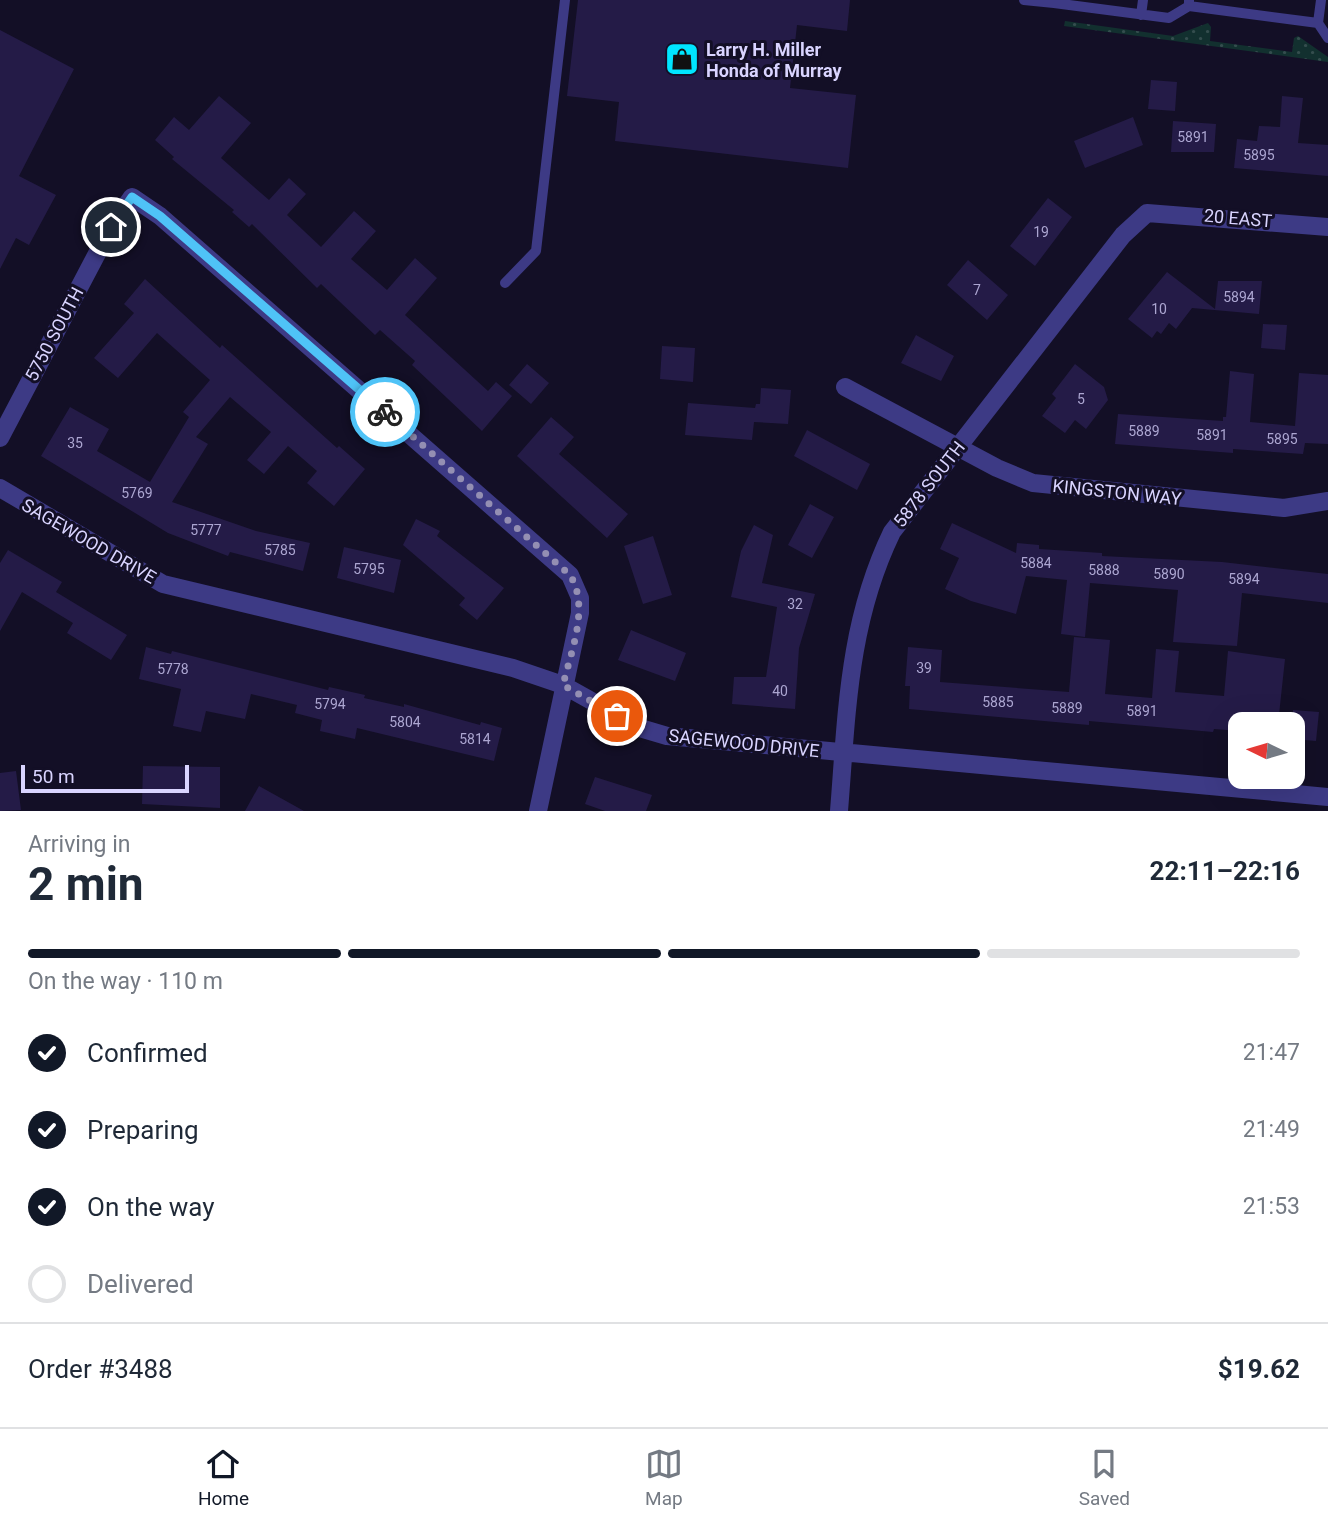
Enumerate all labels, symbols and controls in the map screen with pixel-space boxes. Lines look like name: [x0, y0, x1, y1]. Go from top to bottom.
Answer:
place label: Larry H. Miller Honda of Murray: [706, 39, 843, 81]
shop icon: Larry H. Miller Honda of Murray: [663, 40, 701, 78]
house number: 5891: [1177, 129, 1209, 145]
house number: 5895: [1243, 147, 1275, 163]
pin: [81, 197, 141, 257]
street label: 20 EAST: [1203, 205, 1273, 231]
icon: home: [92, 208, 130, 246]
house number: 19: [1033, 224, 1049, 240]
house number: 7: [973, 282, 981, 298]
street label: 5750 SOUTH: [20, 283, 88, 385]
house number: 5894: [1223, 289, 1255, 305]
house number: 10: [1151, 301, 1167, 317]
courier: [350, 377, 420, 447]
house number: 5: [1077, 391, 1085, 407]
icon: bike: [366, 393, 404, 431]
house number: 5889: [1128, 423, 1160, 439]
house number: 5891: [1196, 427, 1228, 443]
house number: 5895: [1266, 431, 1298, 447]
house number: 35: [67, 435, 83, 451]
street label: 5878 SOUTH: [889, 437, 969, 531]
street label: KINGSTON WAY: [1052, 475, 1183, 509]
house number: 5769: [121, 485, 153, 501]
street label: SAGEWOOD DRIVE: [18, 494, 160, 588]
house number: 5777: [190, 522, 222, 538]
house number: 5785: [264, 542, 296, 558]
house number: 5884: [1020, 555, 1052, 571]
house number: 5795: [353, 561, 385, 577]
house number: 5888: [1088, 562, 1120, 578]
house number: 5890: [1153, 566, 1185, 582]
house number: 5894: [1228, 571, 1260, 587]
house number: 32: [787, 596, 803, 612]
house number: 39: [916, 660, 932, 676]
house number: 5778: [157, 661, 189, 677]
house number: 40: [772, 683, 788, 699]
pin: [587, 686, 647, 746]
house number: 5885: [982, 694, 1014, 710]
house number: 5794: [314, 696, 346, 712]
icon: bag: [598, 697, 636, 735]
house number: 5889: [1051, 700, 1083, 716]
house number: 5891: [1126, 703, 1158, 719]
north arrow: [1228, 712, 1306, 789]
map controls: [1228, 712, 1305, 789]
house number: 5804: [389, 714, 421, 730]
street label: SAGEWOOD DRIVE: [668, 725, 820, 761]
house number: 5814: [459, 731, 491, 747]
scale bar: [21, 762, 189, 794]
text: 50 m: [32, 765, 75, 788]
text: Arriving in: [28, 831, 131, 858]
text: 22:11–22:16: [1150, 856, 1300, 886]
text: 2 min: [28, 857, 144, 911]
text: On the way · 110 m: [28, 968, 223, 995]
icon: check: [28, 1034, 66, 1072]
text: Confirmed: [87, 1038, 208, 1068]
text: 21:47: [1243, 1039, 1300, 1066]
icon: check: [28, 1111, 66, 1149]
text: Preparing: [87, 1115, 199, 1145]
text: 21:49: [1243, 1116, 1300, 1143]
icon: check: [28, 1188, 66, 1226]
text: On the way: [87, 1192, 215, 1222]
text: 21:53: [1243, 1193, 1300, 1220]
text: Delivered: [87, 1269, 194, 1299]
text: Order #3488: [28, 1354, 173, 1384]
text: $19.62: [1218, 1354, 1300, 1384]
tab: Home: [198, 1445, 249, 1510]
tab: Map: [645, 1445, 683, 1510]
tab: Saved: [1079, 1445, 1130, 1510]

